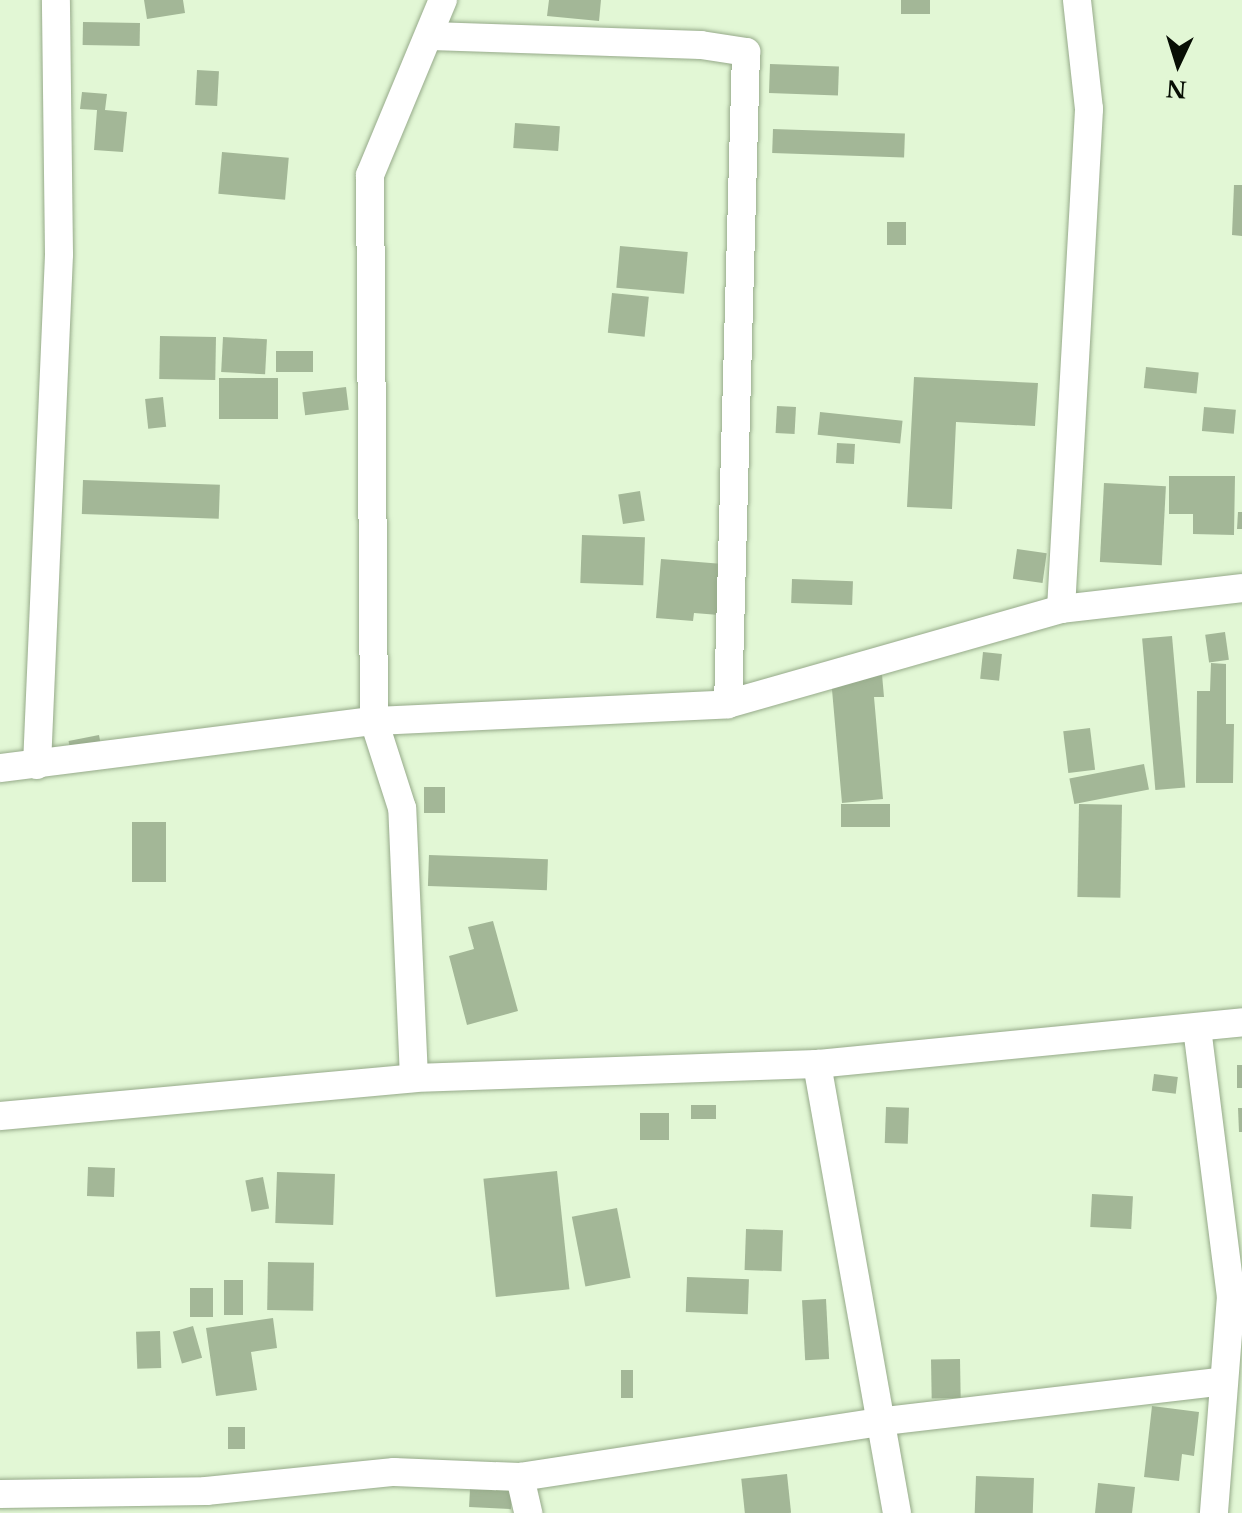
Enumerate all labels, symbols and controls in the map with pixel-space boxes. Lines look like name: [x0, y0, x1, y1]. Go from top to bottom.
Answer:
north arrow: [1138, 24, 1218, 104]
text: N: [1165, 74, 1188, 103]

